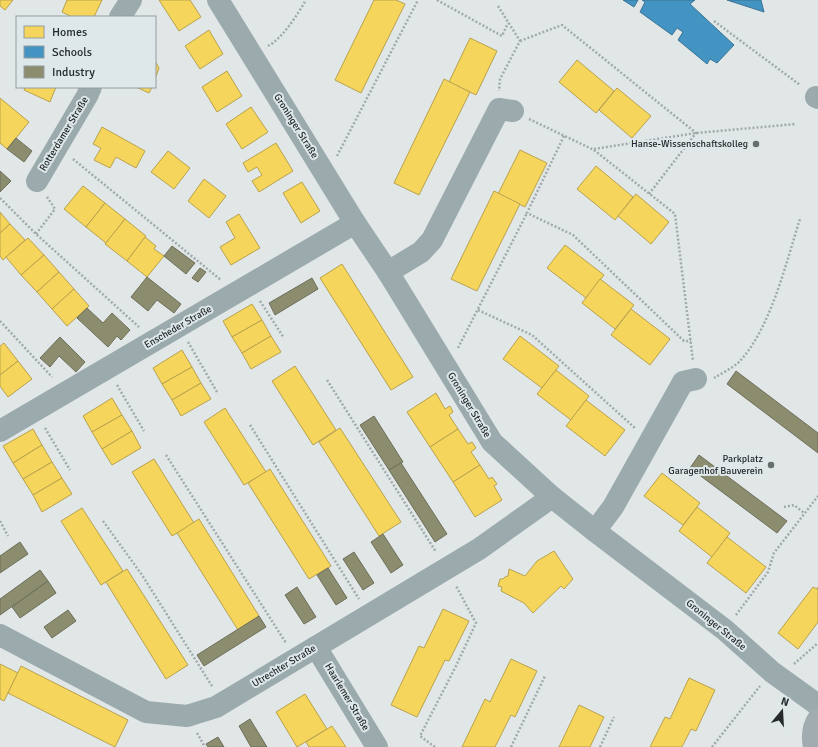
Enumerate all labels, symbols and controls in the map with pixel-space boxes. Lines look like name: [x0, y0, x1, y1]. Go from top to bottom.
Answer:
legend: [16, 16, 156, 88]
text: Homes: [52, 25, 87, 40]
text: Schools: [52, 45, 92, 60]
text: Industry: [52, 65, 95, 80]
street label: Groninger Straße: [271, 91, 321, 161]
street label: Rotterdamer Straße: [37, 95, 91, 173]
place label: Hanse-Wissenschaftskolleg: [631, 138, 748, 150]
marker: Hanse-Wissenschaftskolleg: [751, 139, 761, 149]
street label: Enscheder Straße: [142, 303, 214, 351]
street label: Groninger Straße: [445, 370, 493, 440]
place label: Parkplatz Garagenhof Bauverein: [668, 453, 764, 477]
marker: Parkplatz Garagenhof Bauverein: [766, 460, 776, 470]
street label: Groninger Straße: [684, 597, 748, 653]
street label: Utrechter Straße: [250, 642, 318, 690]
street label: Haarlemer Straße: [322, 661, 372, 733]
north arrow: [762, 691, 802, 731]
text: N: [779, 695, 791, 709]

